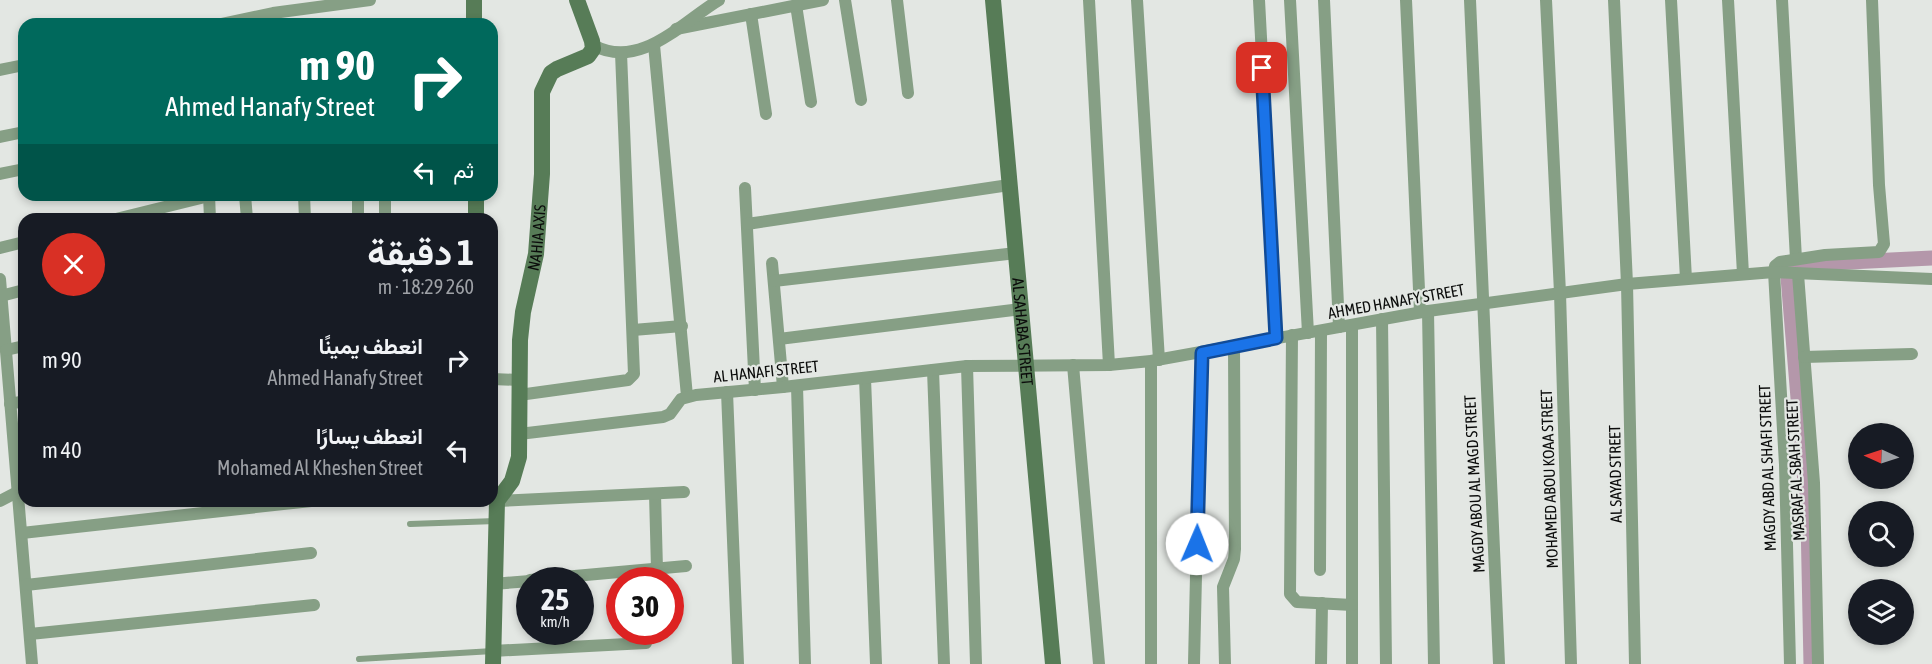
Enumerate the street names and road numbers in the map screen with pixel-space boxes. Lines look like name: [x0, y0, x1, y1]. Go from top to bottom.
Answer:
street label: NAHIA AXIS: [524, 204, 549, 273]
street label: AL SAHABA STREET: [1009, 277, 1037, 386]
street label: AHMED HANAFY STREET: [1326, 280, 1466, 322]
street label: AL HANAFI STREET: [712, 357, 820, 385]
street label: MAGDY ABD AL SHAFI STREET: [1755, 384, 1779, 552]
street label: MOHAMED ABOU KOAA STREET: [1537, 389, 1561, 569]
street label: MAGDY ABOU AL MAGD STREET: [1460, 395, 1488, 573]
street label: MASRAF AL SBAH STREET: [1782, 399, 1808, 541]
street label: AL SAYAD STREET: [1605, 425, 1625, 523]

